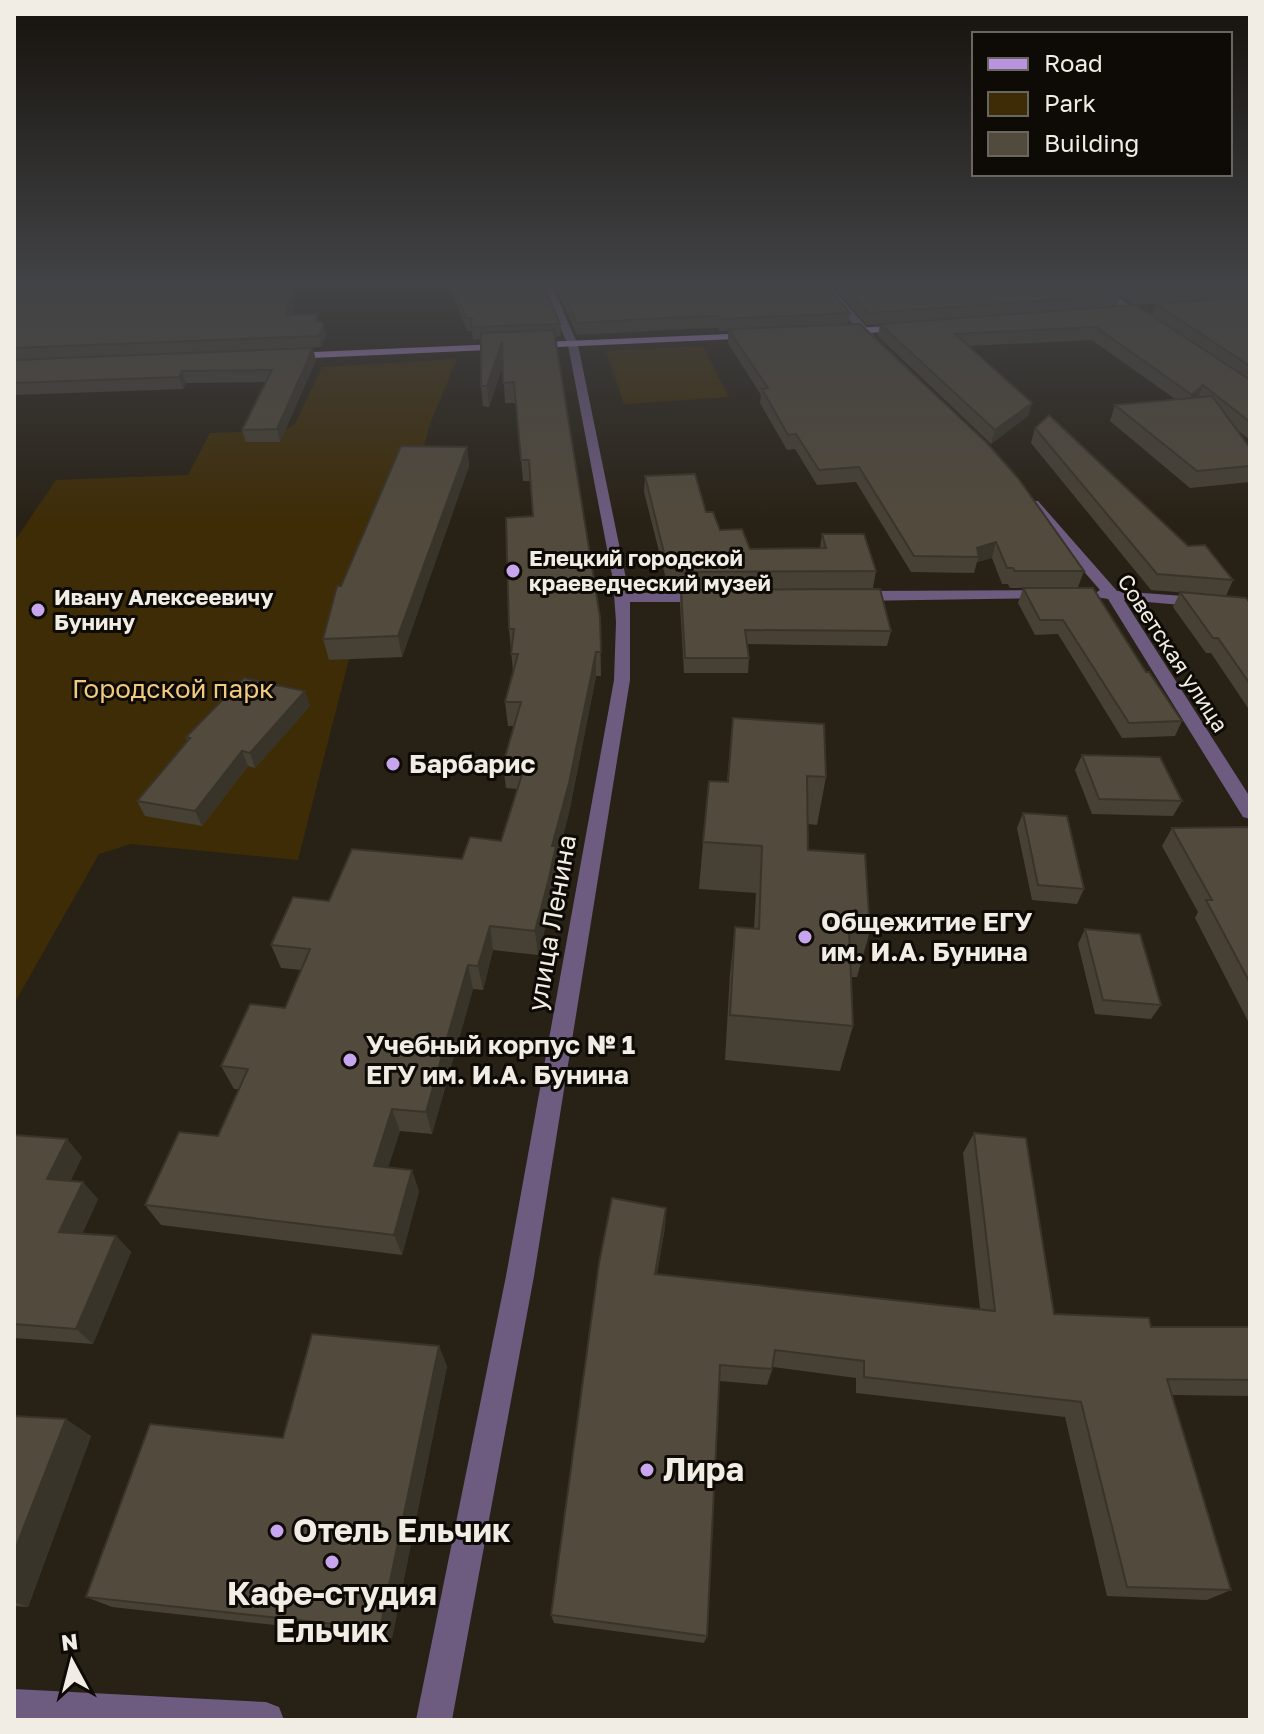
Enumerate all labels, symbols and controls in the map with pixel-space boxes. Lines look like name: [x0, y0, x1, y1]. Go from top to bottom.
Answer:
legend: [972, 32, 1232, 176]
text: Road: [1044, 48, 1103, 77]
text: Park: [1044, 88, 1096, 117]
text: Building: [1044, 128, 1139, 157]
place label: Елецкий городской краеведческий музей: [529, 544, 771, 596]
marker: Елецкий городской краеведческий музей: [504, 562, 522, 580]
street label: Советская улица: [1112, 569, 1235, 737]
place label: Ивану Алексеевичу Бунину: [54, 583, 274, 635]
marker: Ивану Алексеевичу Бунину: [29, 601, 47, 619]
park label: Городской парк: [72, 673, 274, 704]
place label: Барбарис: [409, 748, 535, 779]
marker: Барбарис: [384, 755, 402, 773]
street label: улица Ленина: [521, 832, 582, 1014]
place label: Общежитие ЕГУ им. И.А. Бунина: [821, 906, 1033, 967]
marker: Общежитие ЕГУ им. И.А. Бунина: [796, 928, 814, 946]
place label: Учебный корпус № 1 ЕГУ им. И.А. Бунина: [366, 1029, 635, 1090]
marker: Учебный корпус № 1 ЕГУ им. И.А. Бунина: [341, 1051, 359, 1069]
place label: Лира: [663, 1450, 744, 1488]
marker: Лира: [638, 1461, 656, 1479]
place label: Отель Ельчик: [293, 1511, 511, 1549]
marker: Отель Ельчик: [268, 1522, 286, 1540]
marker: Кафе-студия Ельчик: [323, 1553, 341, 1571]
place label: Кафе-студия Ельчик: [227, 1574, 437, 1649]
north arrow: [32, 1622, 112, 1702]
text: N: [60, 1627, 79, 1656]

